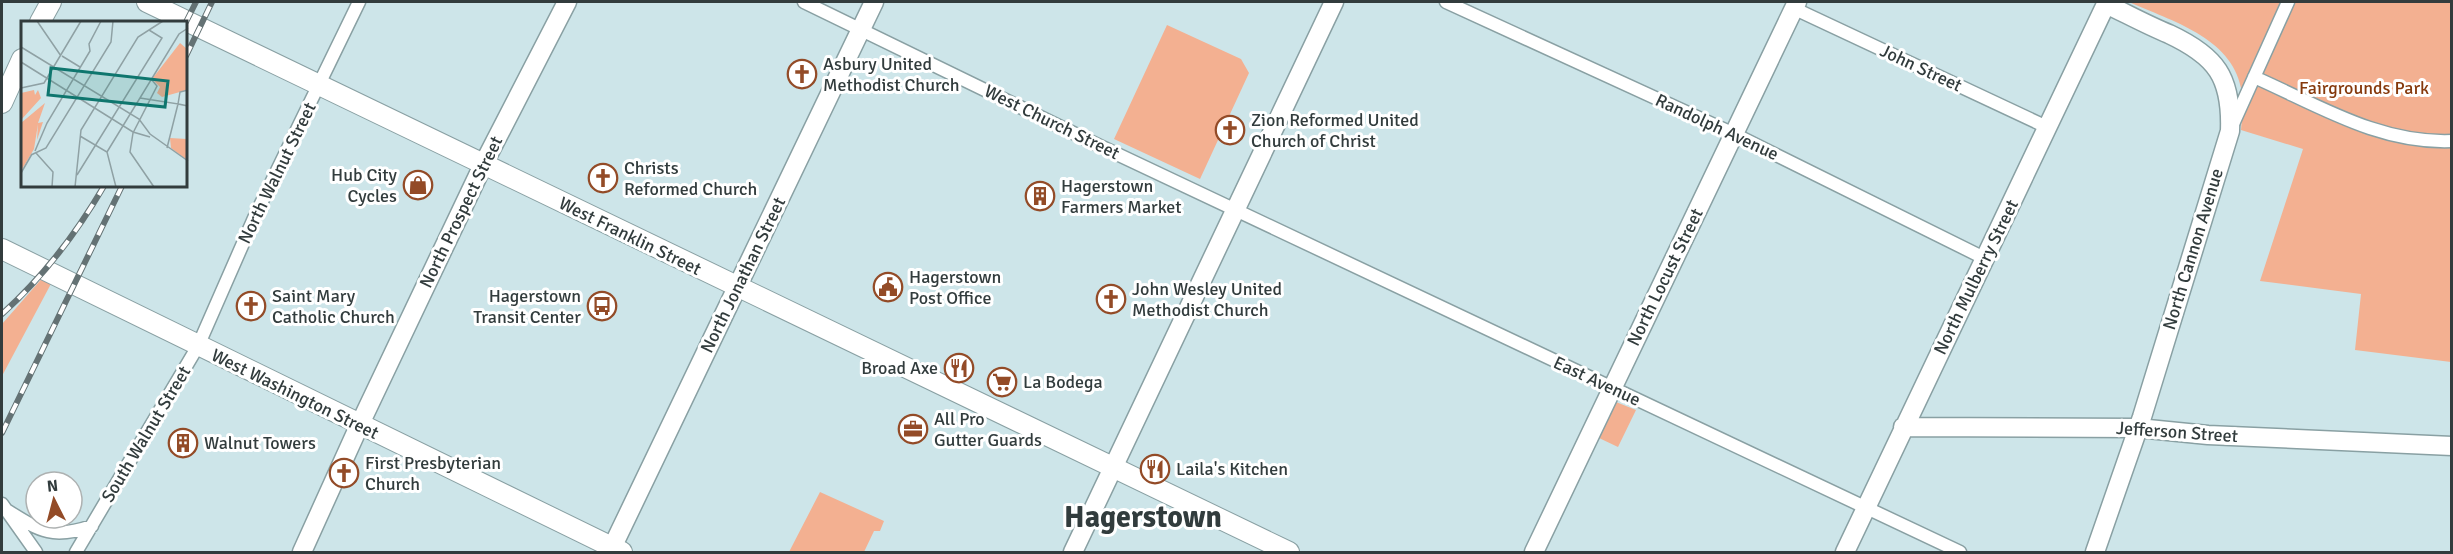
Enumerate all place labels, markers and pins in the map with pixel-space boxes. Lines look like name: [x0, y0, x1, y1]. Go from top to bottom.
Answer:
place label: Asbury United Methodist Church: [823, 53, 960, 96]
church icon: Asbury United Methodist Church: [786, 58, 818, 90]
place label: Zion Reformed United Church of Christ: [1251, 109, 1419, 152]
church icon: Zion Reformed United Church of Christ: [1214, 114, 1246, 146]
place label: Christs Reformed Church: [624, 157, 757, 200]
church icon: Christs Reformed Church: [587, 162, 619, 194]
place label: Hub City Cycles: [331, 164, 398, 207]
shop icon: Hub City Cycles: [402, 169, 434, 201]
place label: Hagerstown Farmers Market: [1061, 175, 1182, 218]
building icon: Hagerstown Farmers Market: [1024, 180, 1056, 212]
place label: Hagerstown Post Office: [909, 266, 1001, 309]
public building icon: Hagerstown Post Office: [872, 271, 904, 303]
place label: John Wesley United Methodist Church: [1132, 278, 1282, 321]
church icon: John Wesley United Methodist Church: [1095, 283, 1127, 315]
place label: Saint Mary Catholic Church: [272, 285, 395, 328]
place label: Hagerstown Transit Center: [473, 285, 581, 328]
church icon: Saint Mary Catholic Church: [235, 290, 267, 322]
bus stop icon: Hagerstown Transit Center: [586, 290, 618, 322]
restaurant icon: Broad Axe: [943, 352, 975, 384]
place label: Broad Axe: [861, 357, 938, 379]
supermarket icon: La Bodega: [986, 366, 1018, 398]
place label: La Bodega: [1023, 371, 1103, 393]
place label: All Pro Gutter Guards: [934, 408, 1042, 451]
office icon: All Pro Gutter Guards: [897, 413, 929, 445]
building icon: Walnut Towers: [167, 427, 199, 459]
place label: Walnut Towers: [204, 432, 316, 454]
place label: First Presbyterian Church: [365, 452, 501, 495]
restaurant icon: Laila's Kitchen: [1139, 453, 1171, 485]
church icon: First Presbyterian Church: [328, 457, 360, 489]
place label: Laila's Kitchen: [1176, 458, 1288, 480]

